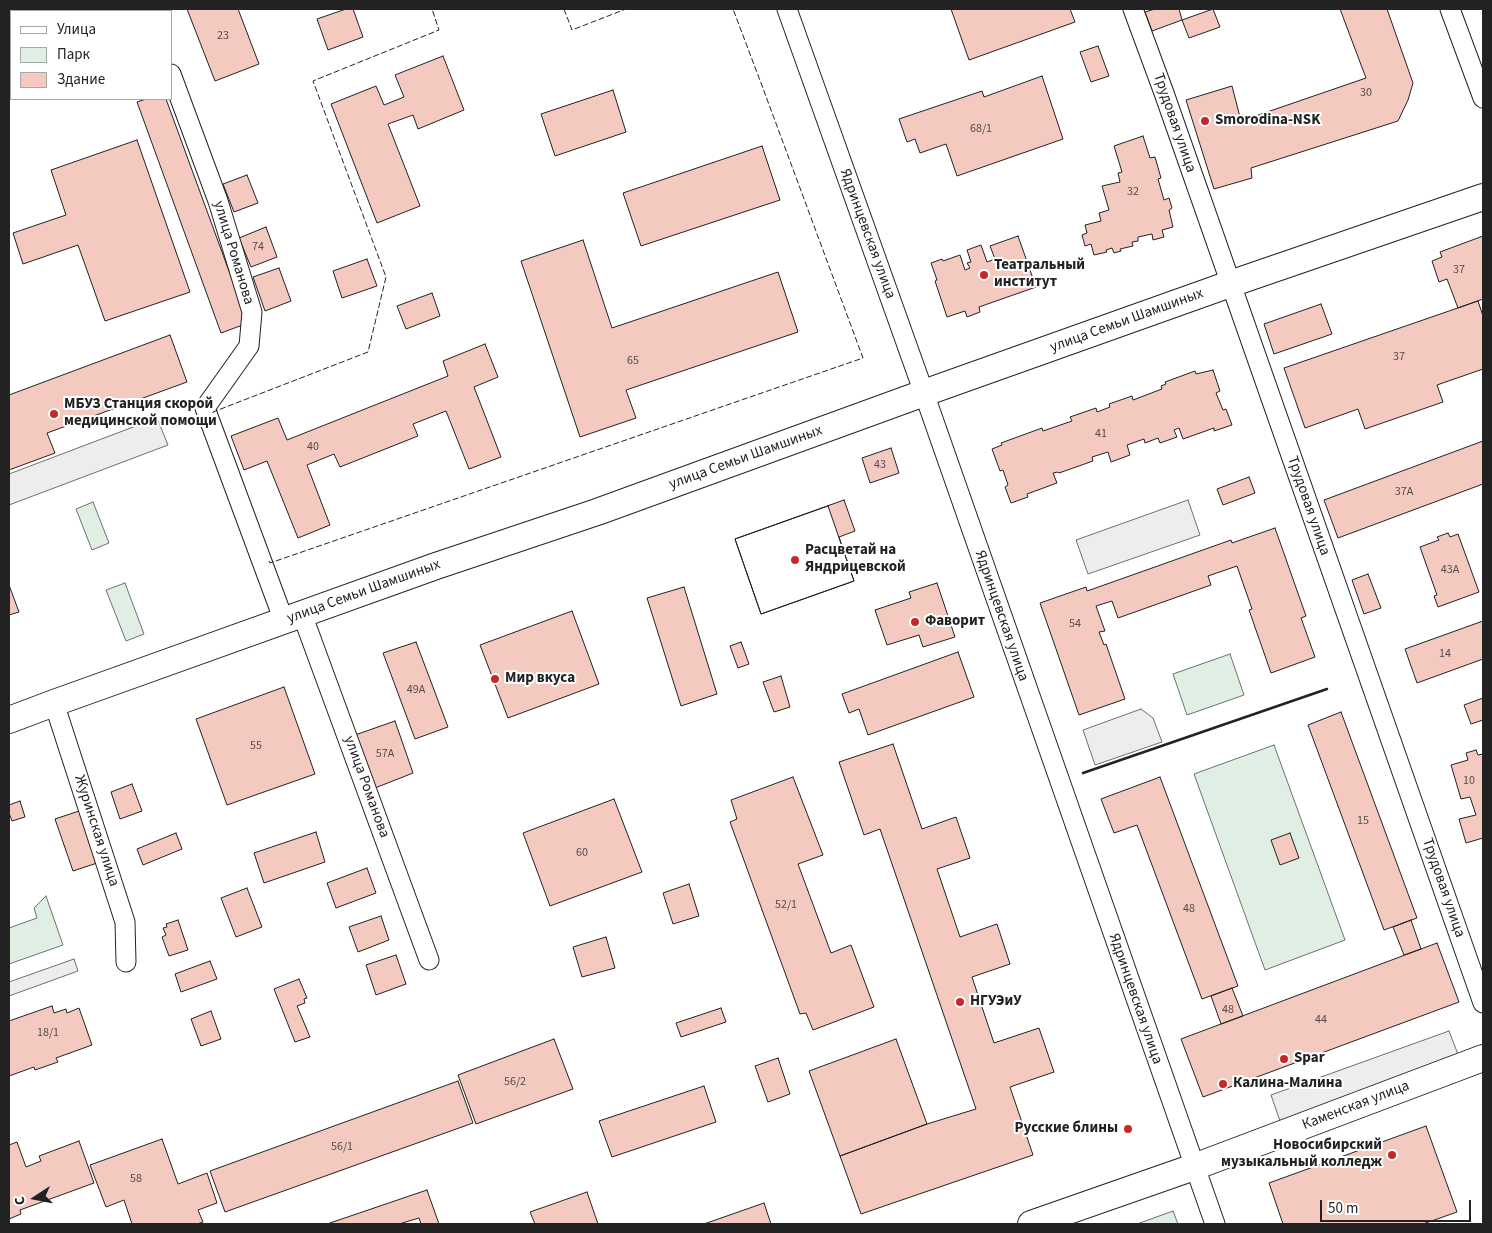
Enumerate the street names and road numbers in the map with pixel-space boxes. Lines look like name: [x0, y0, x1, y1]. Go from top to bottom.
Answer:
street label: Трудовая улица: [1149, 71, 1199, 175]
street label: Ядринцевская улица: [835, 166, 899, 302]
street label: улица Романова: [209, 199, 257, 307]
street label: улица Семьи Шамшиных: [1048, 285, 1206, 357]
street label: улица Семьи Шамшиных: [667, 422, 825, 494]
street label: Трудовая улица: [1283, 454, 1333, 558]
street label: Ядринцевская улица: [970, 548, 1032, 684]
street label: улица Семьи Шамшиных: [285, 556, 443, 628]
street label: улица Романова: [339, 733, 393, 841]
street label: Журинская улица: [69, 773, 123, 889]
street label: Трудовая улица: [1418, 836, 1468, 940]
street label: Ядринцевская улица: [1104, 931, 1166, 1067]
street label: Каменская улица: [1300, 1077, 1412, 1135]

